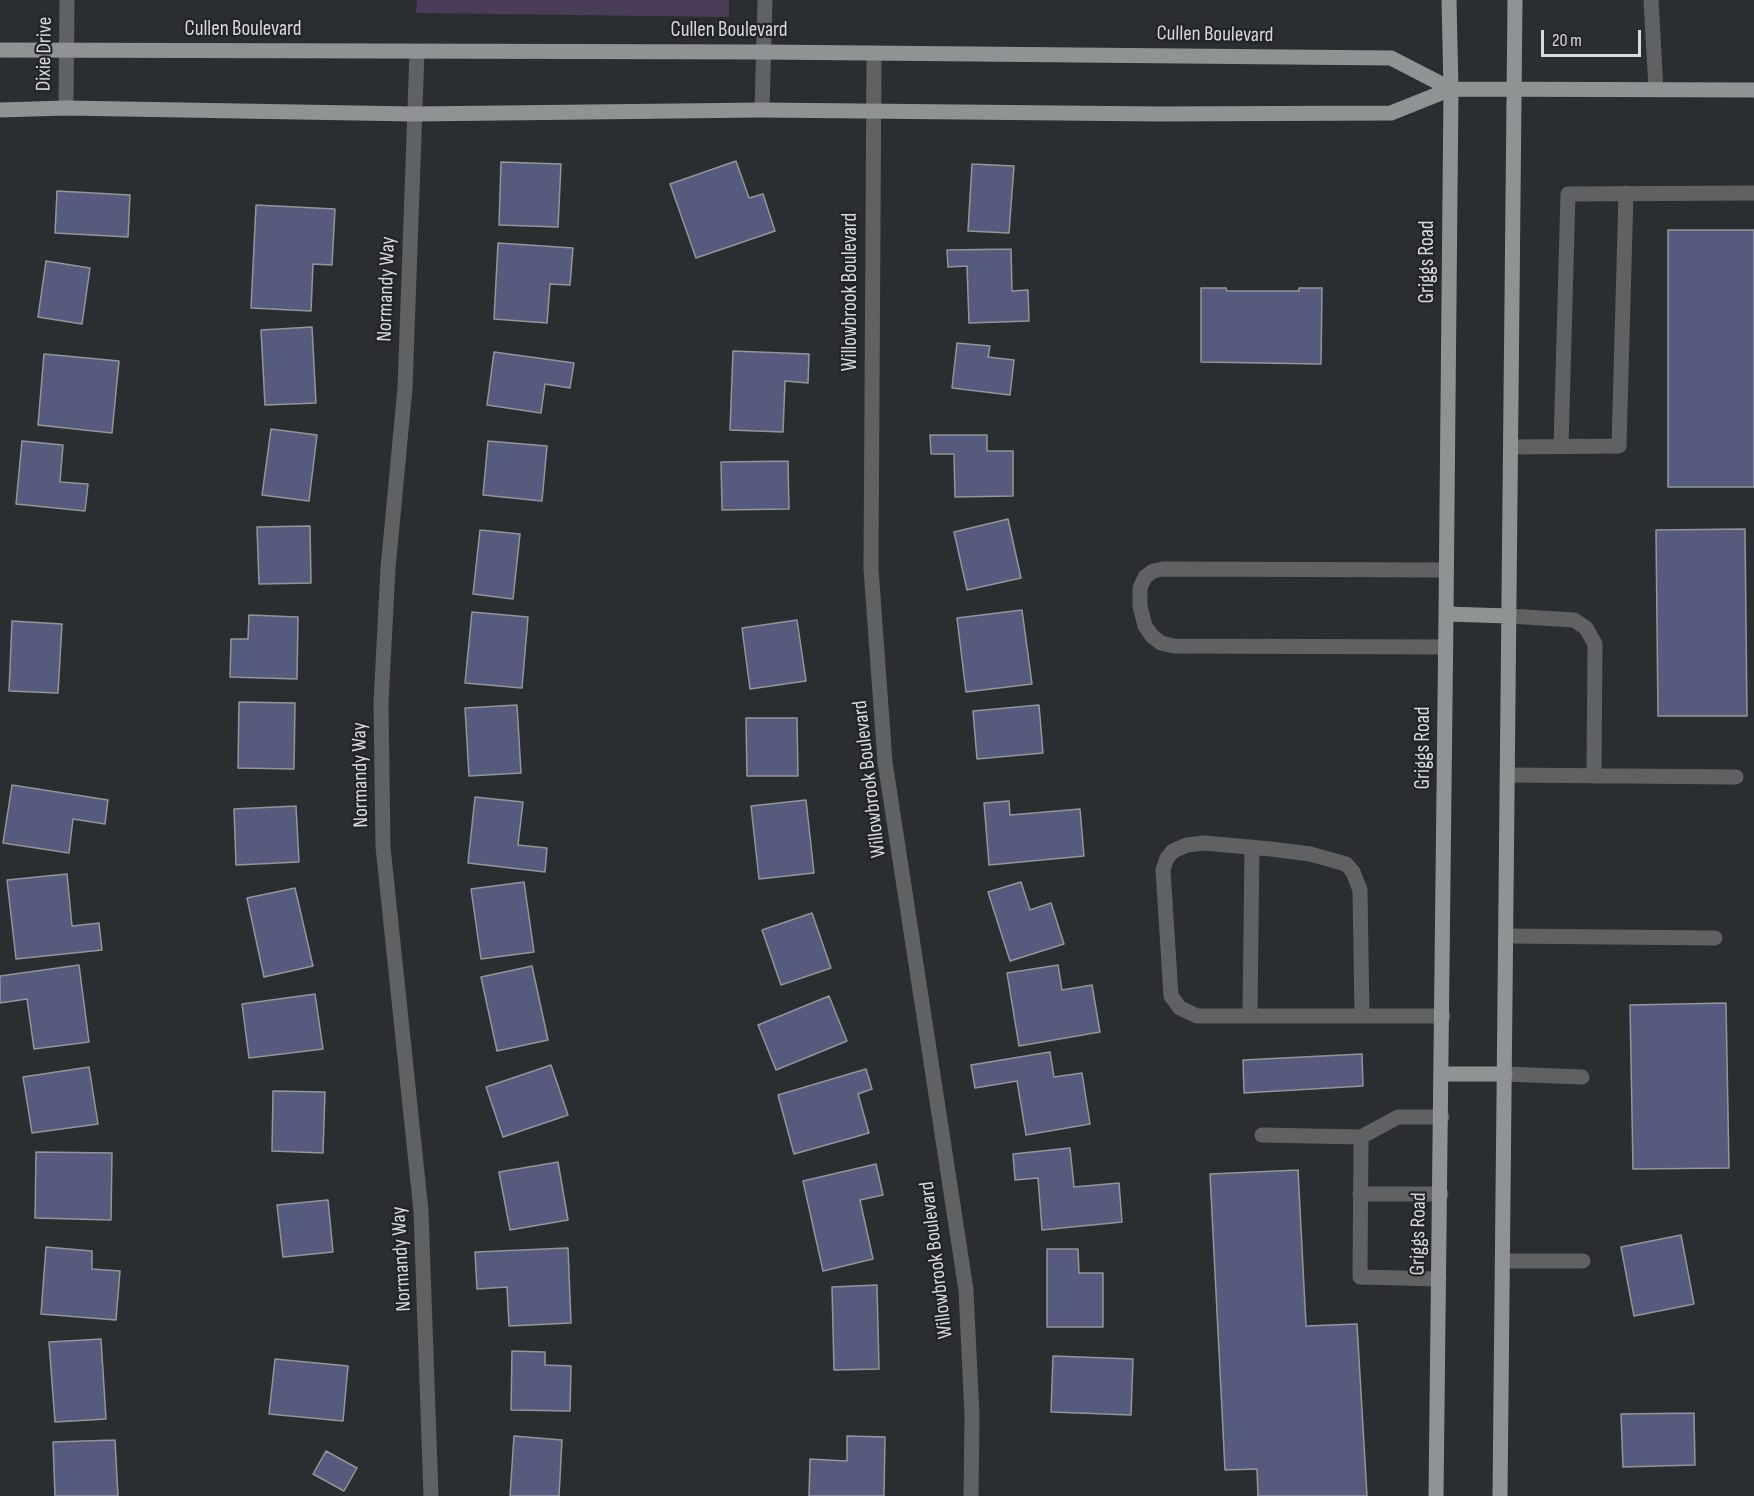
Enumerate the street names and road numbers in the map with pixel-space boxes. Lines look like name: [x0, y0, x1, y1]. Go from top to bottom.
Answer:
street label: Dixie Drive: [32, 17, 58, 91]
street label: Cullen Boulevard: [185, 17, 301, 43]
street label: Cullen Boulevard: [671, 18, 787, 44]
street label: Cullen Boulevard: [1156, 21, 1274, 49]
street label: Willowbrook Boulevard: [838, 213, 864, 371]
street label: Griggs Road: [1415, 220, 1441, 304]
street label: Normandy Way: [373, 236, 401, 342]
street label: Willowbrook Boulevard: [848, 699, 892, 859]
street label: Griggs Road: [1411, 706, 1437, 790]
street label: Normandy Way: [347, 722, 375, 828]
street label: Willowbrook Boulevard: [915, 1180, 959, 1340]
street label: Griggs Road: [1406, 1192, 1432, 1276]
street label: Normandy Way: [387, 1206, 417, 1312]

